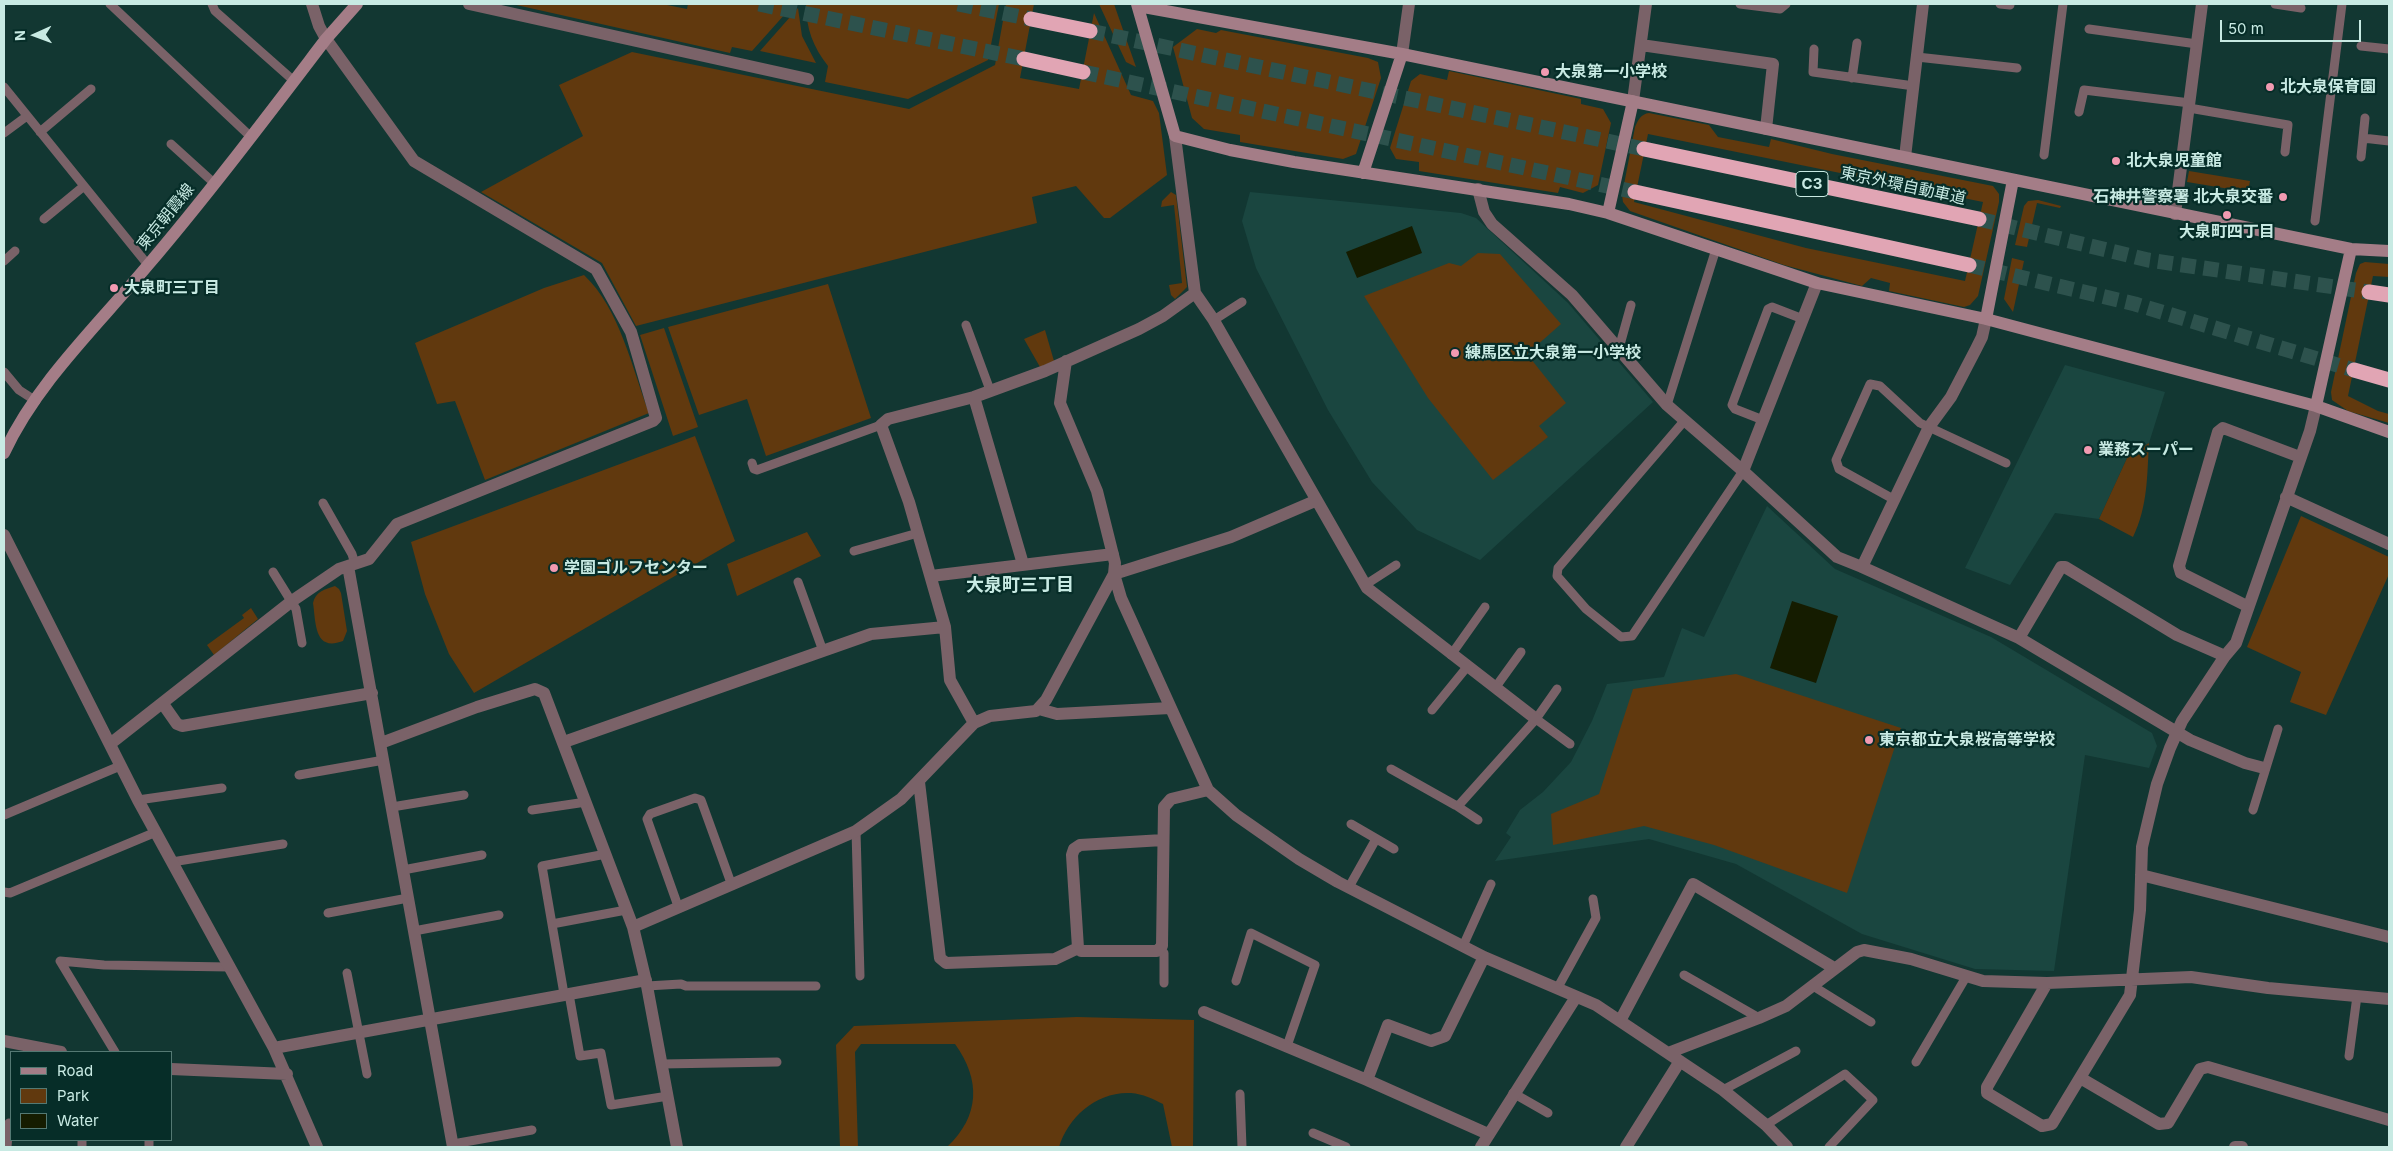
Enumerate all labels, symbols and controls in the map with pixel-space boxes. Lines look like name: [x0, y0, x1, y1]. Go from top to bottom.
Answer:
north arrow: [10, 10, 60, 60]
scale bar: [2223, 10, 2364, 42]
text: 50 m: [2228, 19, 2264, 38]
text: N: [11, 30, 28, 41]
place label: 大泉第一小学校: [1555, 62, 1667, 82]
marker: 大泉第一小学校: [1539, 66, 1551, 78]
place label: 北大泉保育園: [2280, 77, 2376, 97]
marker: 北大泉保育園: [2264, 81, 2276, 93]
place label: 北大泉児童館: [2126, 151, 2222, 171]
marker: 北大泉児童館: [2110, 155, 2122, 167]
street label: 東京外環自動車道: [1838, 163, 1968, 209]
road number: C3: [1796, 172, 1828, 196]
street label: 東京朝霞線: [133, 180, 199, 254]
place label: 石神井警察署 北大泉交番: [2093, 187, 2273, 207]
marker: 石神井警察署 北大泉交番: [2277, 191, 2289, 203]
marker: 大泉町四丁目: [2221, 209, 2233, 221]
place label: 大泉町四丁目: [2179, 222, 2275, 242]
place label: 大泉町三丁目: [124, 278, 220, 298]
marker: 大泉町三丁目: [108, 282, 120, 294]
place label: 練馬区立大泉第一小学校: [1465, 343, 1641, 363]
marker: 練馬区立大泉第一小学校: [1449, 347, 1461, 359]
place label: 業務スーパー: [2098, 440, 2194, 460]
marker: 業務スーパー: [2082, 444, 2094, 456]
place label: 学園ゴルフセンター: [564, 558, 708, 578]
marker: 学園ゴルフセンター: [548, 562, 560, 574]
district label: 大泉町三丁目: [966, 575, 1074, 597]
place label: 東京都立大泉桜高等学校: [1879, 730, 2055, 750]
marker: 東京都立大泉桜高等学校: [1863, 734, 1875, 746]
legend: [10, 1051, 172, 1141]
text: Road: [57, 1061, 93, 1080]
text: Park: [57, 1086, 89, 1105]
text: Water: [57, 1111, 99, 1130]

